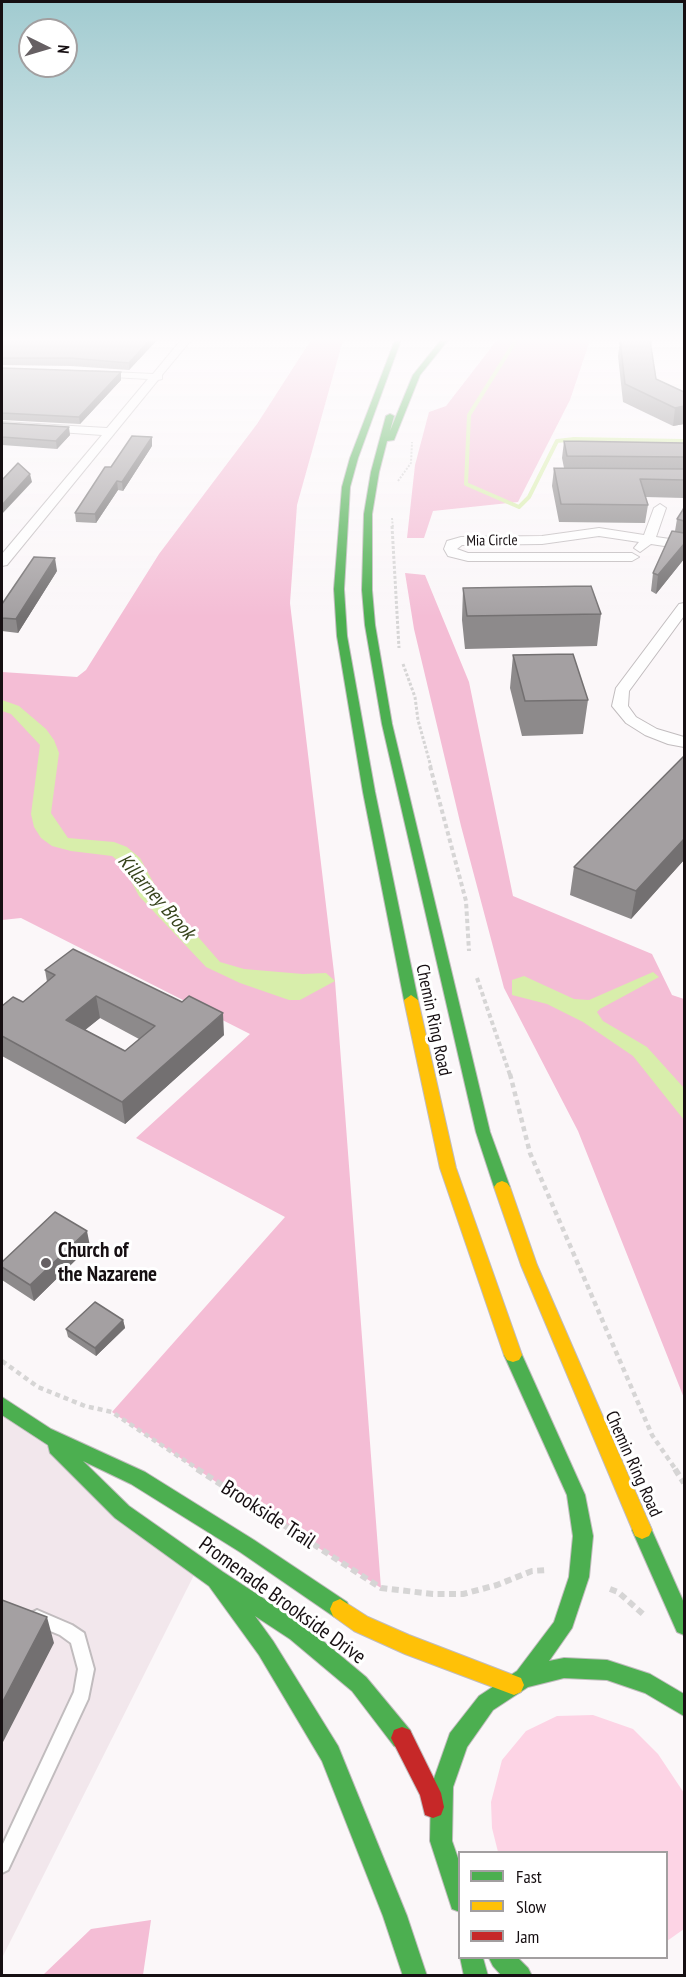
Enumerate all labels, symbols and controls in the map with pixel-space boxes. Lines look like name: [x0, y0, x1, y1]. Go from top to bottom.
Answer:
north arrow: [18, 18, 78, 78]
text: N: [54, 44, 74, 55]
street label: Mia Circle: [466, 532, 518, 550]
water label: Killarney Brook: [112, 849, 200, 945]
street label: Chemin Ring Road: [411, 962, 455, 1078]
place label: Church of the Nazarene: [58, 1238, 157, 1288]
marker: Church of the Nazarene: [39, 1256, 53, 1270]
street label: Chemin Ring Road: [600, 1408, 666, 1520]
street label: Brookside Trail: [216, 1475, 320, 1555]
street label: Promenade Brookside Drive: [194, 1532, 370, 1670]
legend: [458, 1851, 668, 1959]
text: Fast: [516, 1865, 542, 1888]
text: Slow: [516, 1895, 546, 1918]
text: Jam: [516, 1925, 539, 1948]

